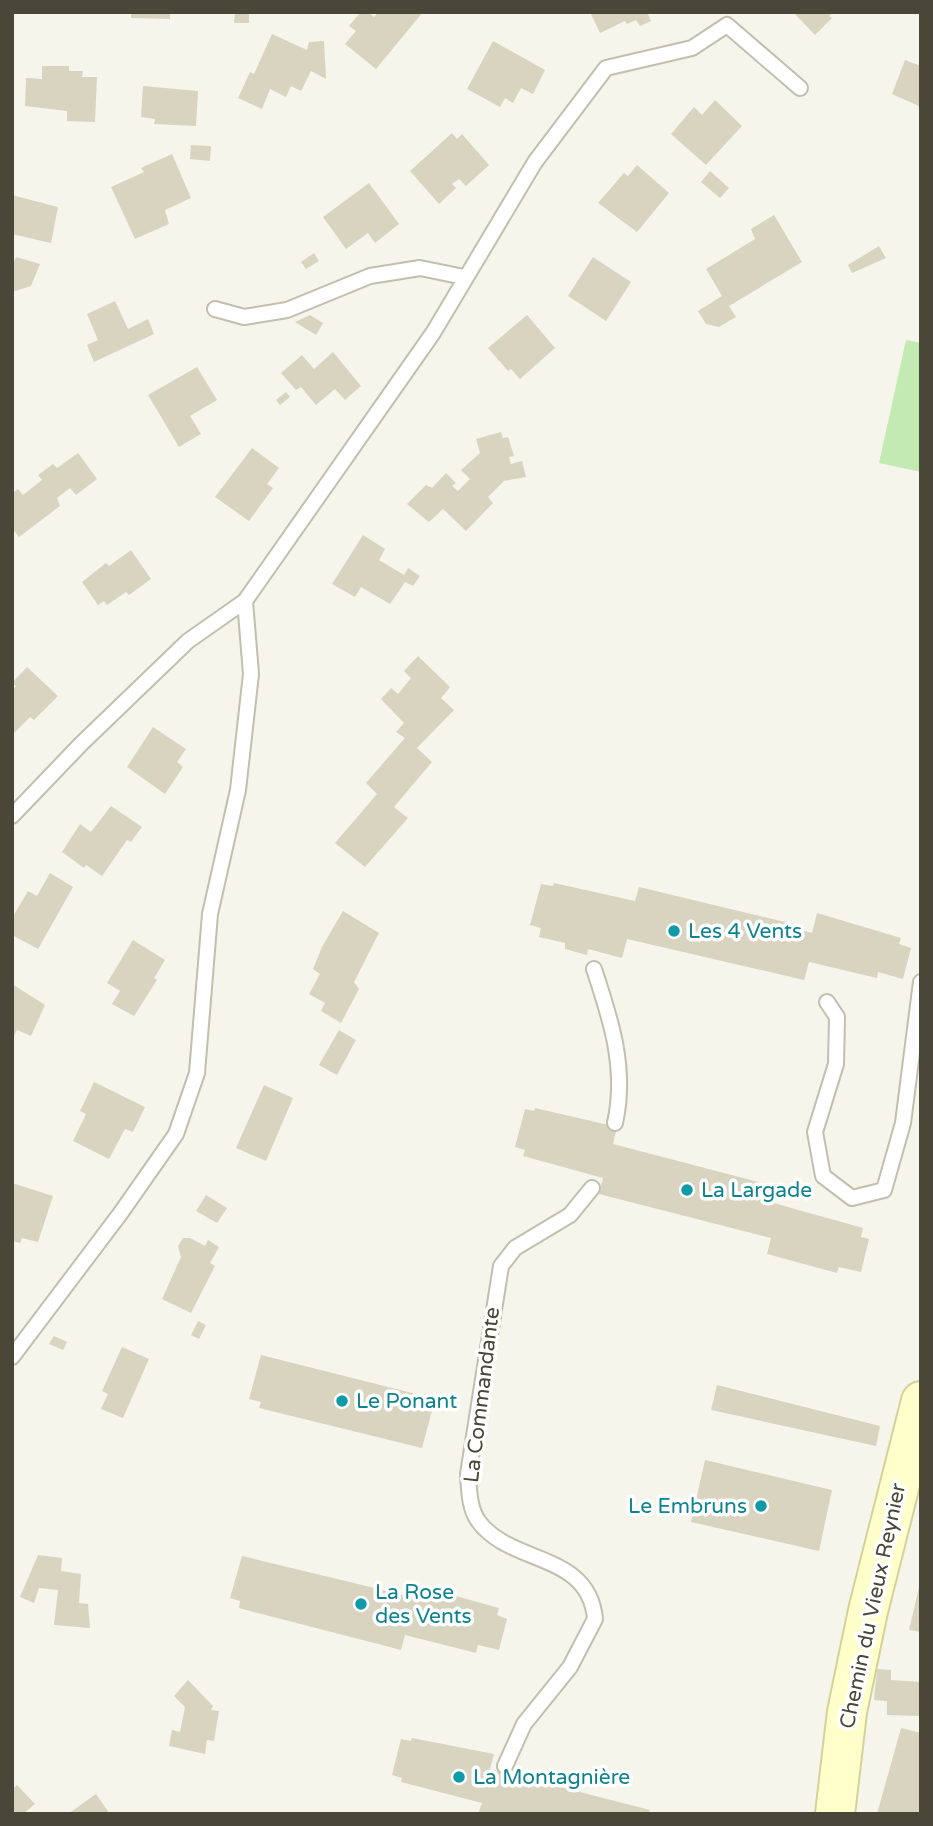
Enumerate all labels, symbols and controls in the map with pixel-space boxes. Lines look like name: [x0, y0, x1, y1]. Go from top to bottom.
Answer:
place label: Les 4 Vents: [688, 919, 802, 944]
marker: Les 4 Vents: [666, 923, 682, 939]
place label: La Largade: [701, 1178, 812, 1203]
marker: La Largade: [679, 1182, 695, 1198]
street label: La Commandante: [459, 1306, 505, 1484]
place label: Le Ponant: [356, 1389, 457, 1414]
marker: Le Ponant: [334, 1393, 350, 1409]
street label: Chemin du Vieux Reynier: [835, 1481, 911, 1731]
place label: Le Embruns: [628, 1494, 747, 1519]
marker: Le Embruns: [753, 1498, 769, 1514]
place label: La Rose des Vents: [375, 1580, 472, 1629]
marker: La Rose des Vents: [353, 1596, 369, 1612]
place label: La Montagnière: [473, 1765, 630, 1790]
marker: La Montagnière: [451, 1769, 467, 1785]

